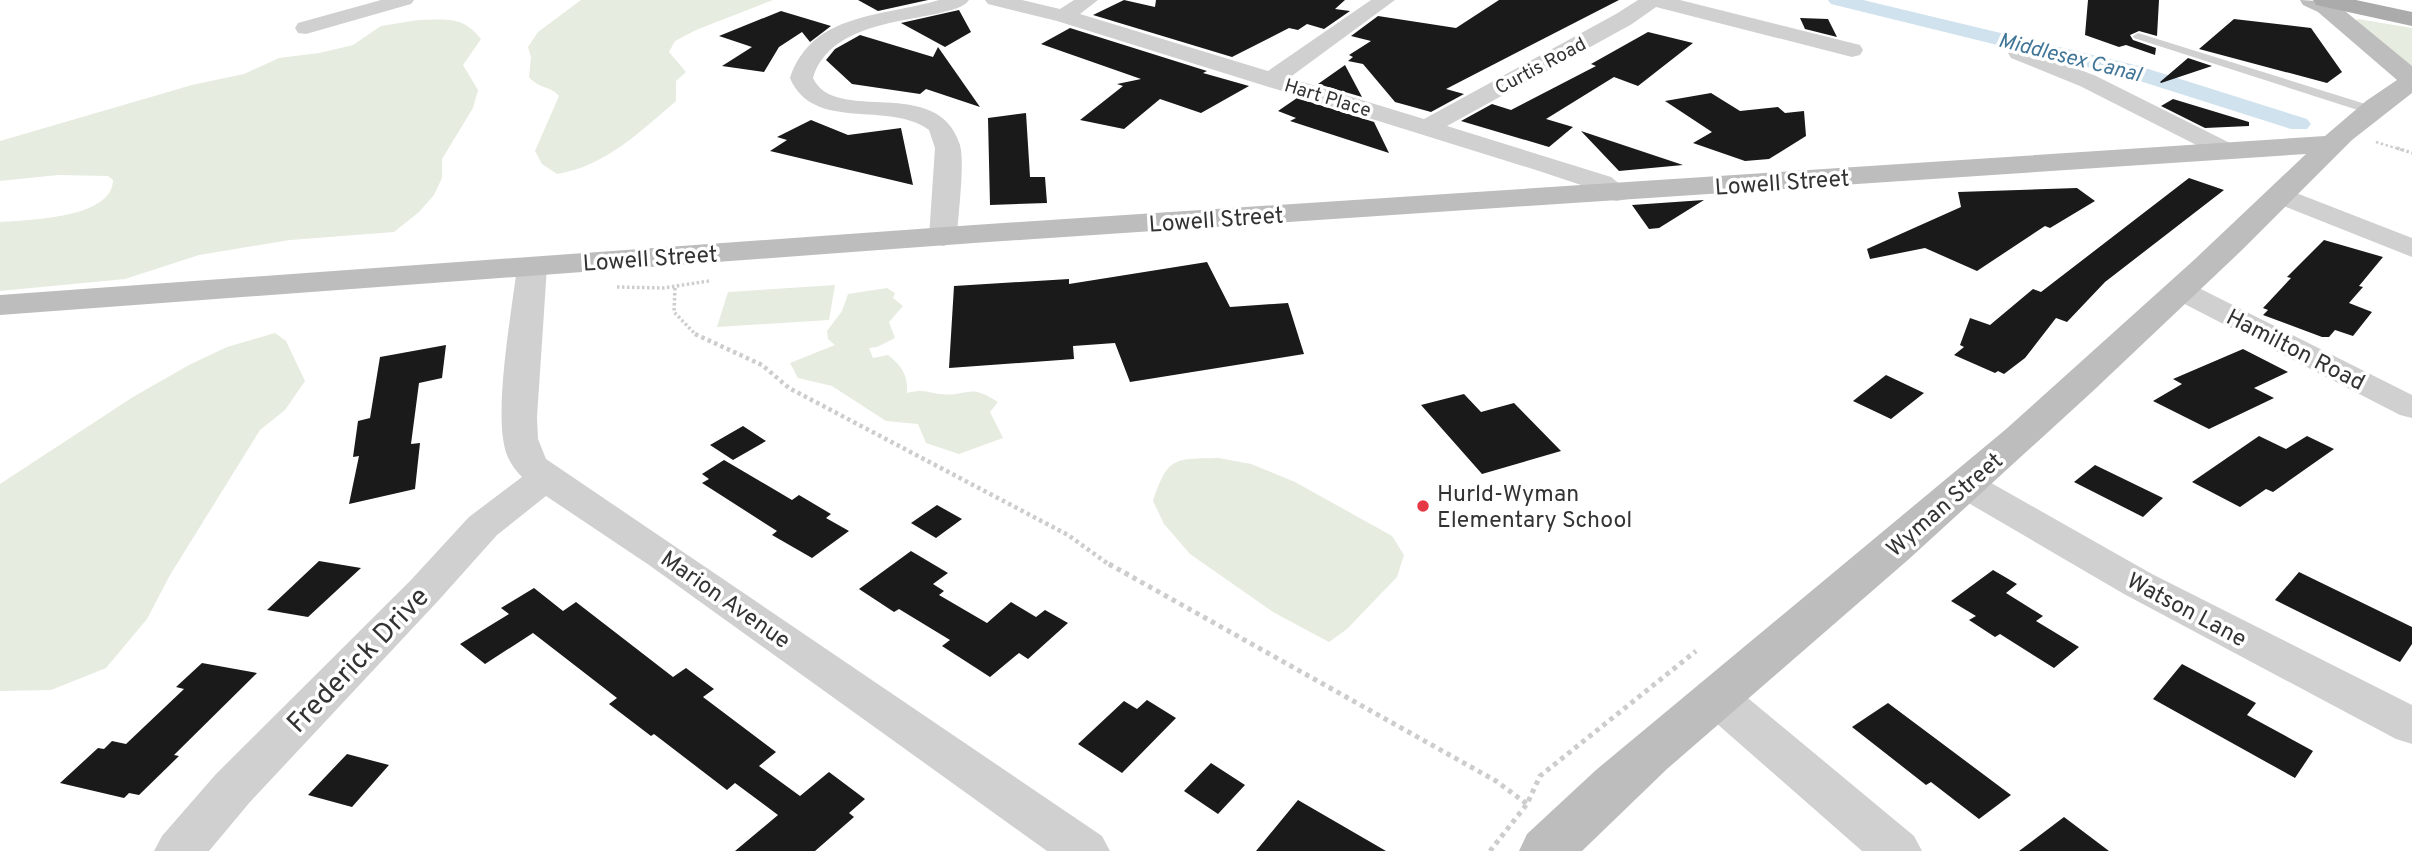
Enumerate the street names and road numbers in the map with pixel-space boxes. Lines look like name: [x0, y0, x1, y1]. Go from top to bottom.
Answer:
street label: Curtis Road: [1491, 33, 1591, 101]
street label: Hart Place: [1281, 74, 1374, 123]
street label: Lowell Street: [1714, 165, 1850, 204]
street label: Lowell Street: [1148, 202, 1284, 241]
street label: Lowell Street: [582, 241, 718, 280]
street label: Hamilton Road: [2221, 304, 2369, 399]
street label: Wyman Street: [1881, 447, 2010, 564]
street label: Marion Avenue: [654, 546, 795, 656]
street label: Watson Lane: [2121, 568, 2251, 655]
street label: Frederick Drive: [280, 580, 438, 742]

